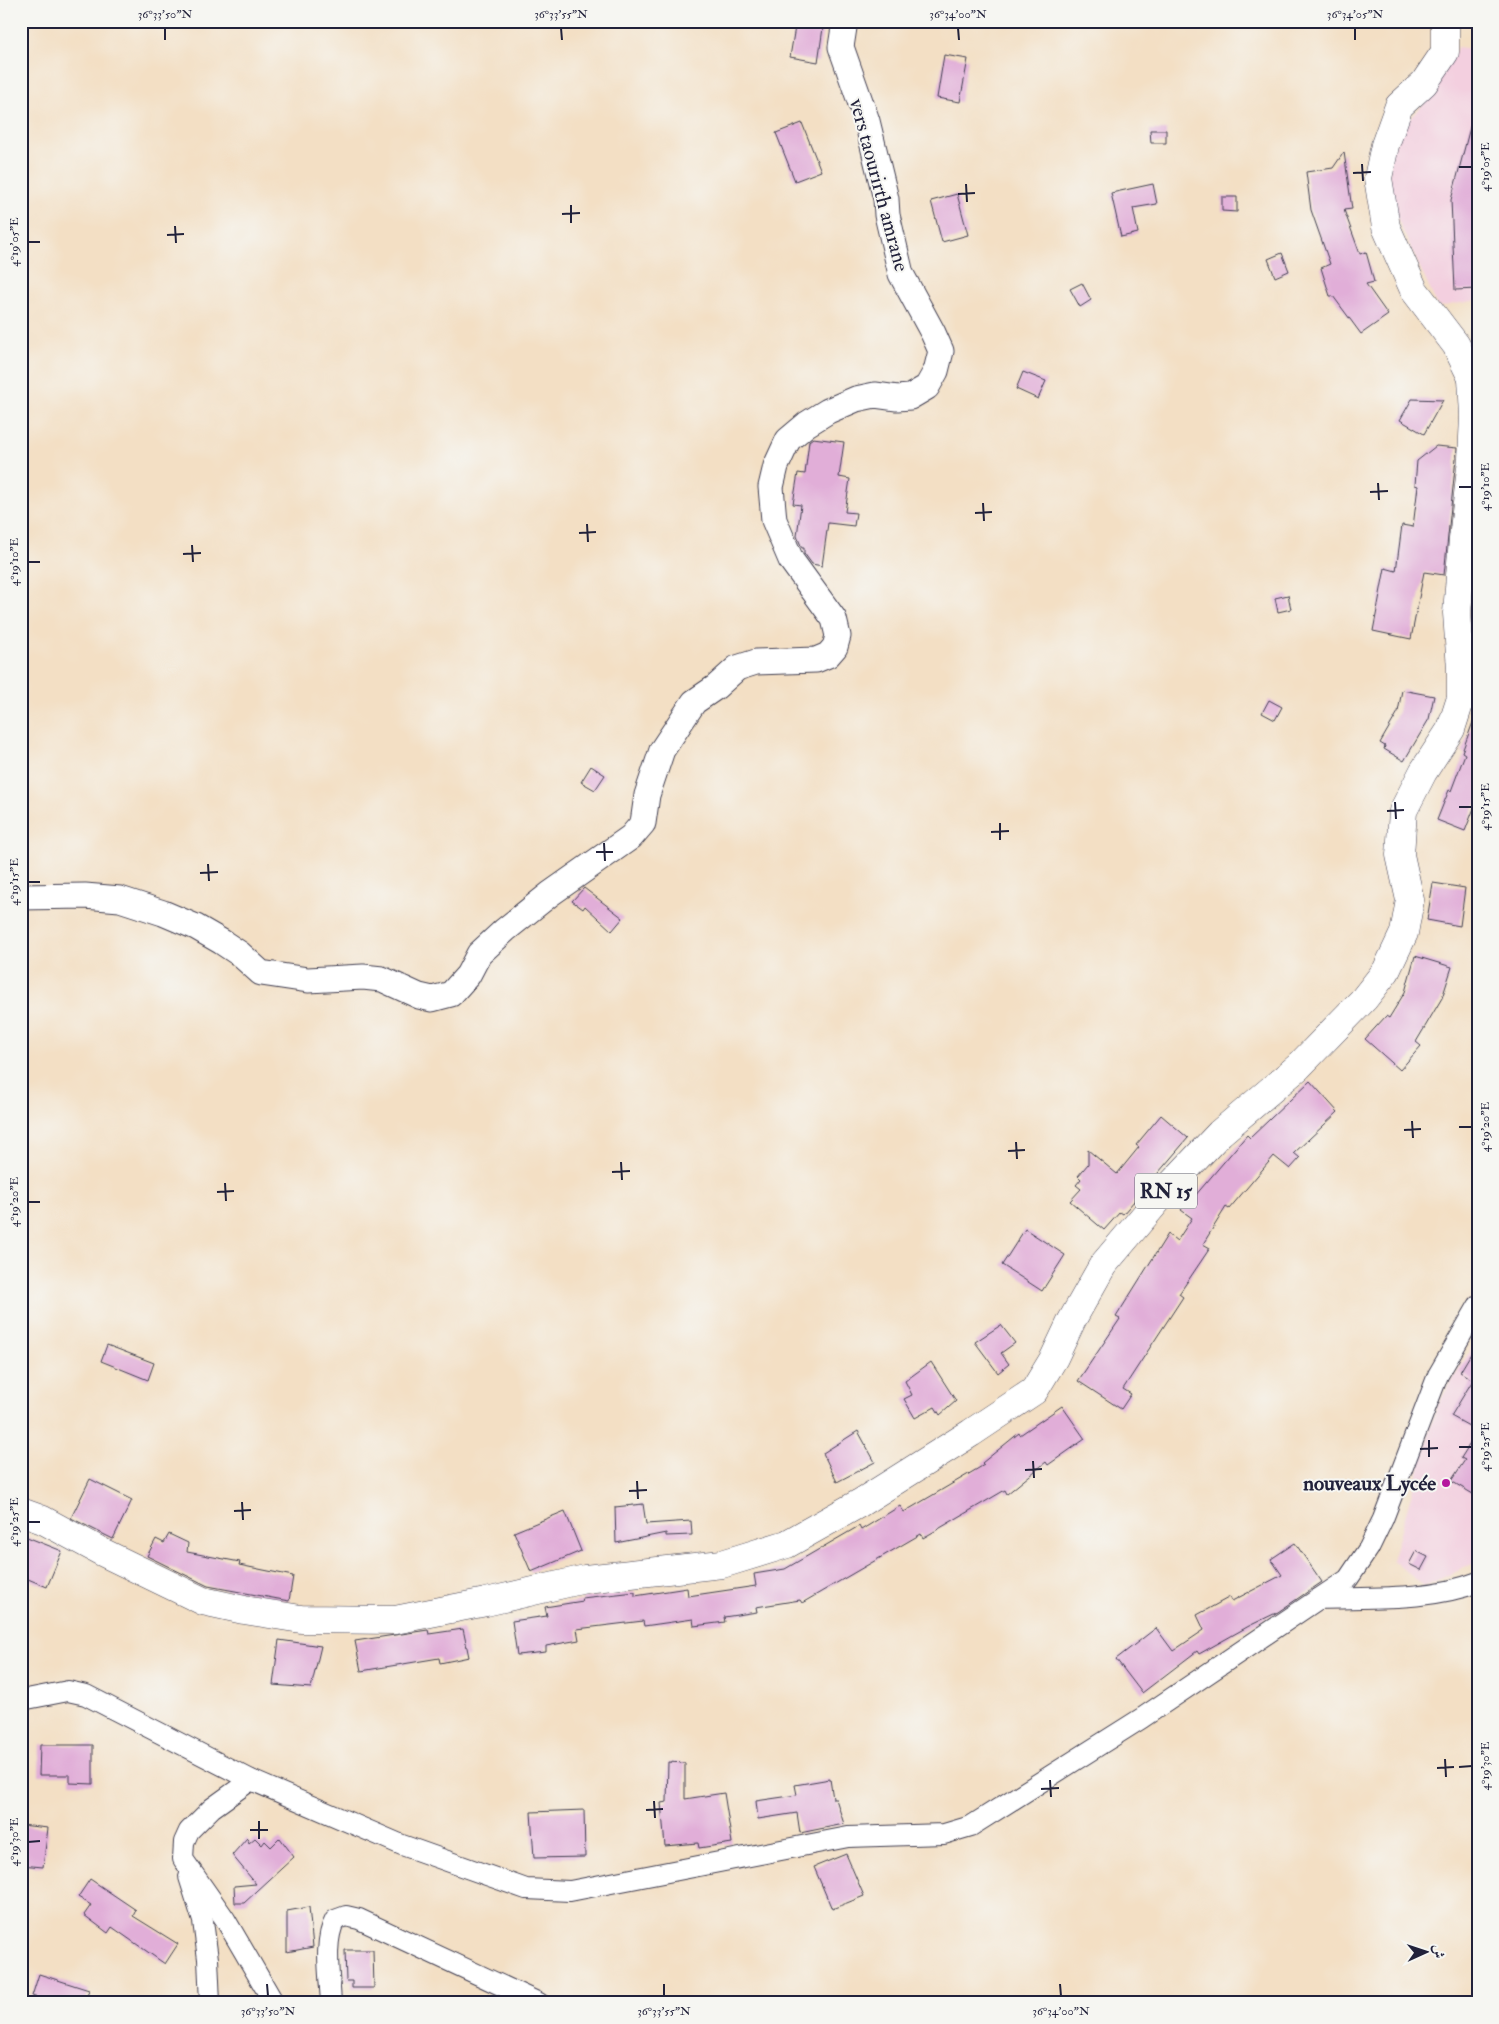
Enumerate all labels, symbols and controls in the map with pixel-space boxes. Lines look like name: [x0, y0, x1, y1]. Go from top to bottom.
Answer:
text: 36°33'50"N: [138, 7, 192, 22]
text: 36°33'55"N: [534, 7, 588, 22]
text: 36°34'00"N: [929, 7, 987, 22]
text: 36°34'05"N: [1327, 7, 1383, 22]
street label: vers taourirth amrane: [843, 95, 915, 275]
text: 4°19'05"E: [1478, 142, 1493, 192]
text: 4°19'05"E: [7, 217, 22, 267]
text: 4°19'10"E: [1478, 462, 1493, 511]
text: 4°19'10"E: [7, 537, 22, 586]
text: 4°19'15"E: [1478, 783, 1493, 831]
text: 4°19'15"E: [7, 858, 22, 906]
text: 4°19'20"E: [1478, 1102, 1493, 1152]
road number: RN 15: [1135, 1174, 1197, 1208]
text: 4°19'20"E: [7, 1177, 22, 1227]
text: 4°19'25"E: [1478, 1422, 1493, 1472]
place label: nouveaux Lycée: [1302, 1470, 1436, 1497]
marker: nouveaux Lycée: [1440, 1477, 1452, 1489]
text: 4°19'25"E: [7, 1497, 22, 1547]
text: 4°19'30"E: [1478, 1741, 1493, 1790]
text: 4°19'30"E: [7, 1817, 22, 1866]
north arrow: [1402, 1926, 1452, 1976]
text: ش: [1430, 1944, 1447, 1959]
text: 36°33'50"N: [241, 2004, 295, 2019]
text: 36°33'55"N: [637, 2004, 691, 2019]
text: 36°34'00"N: [1032, 2004, 1090, 2019]

